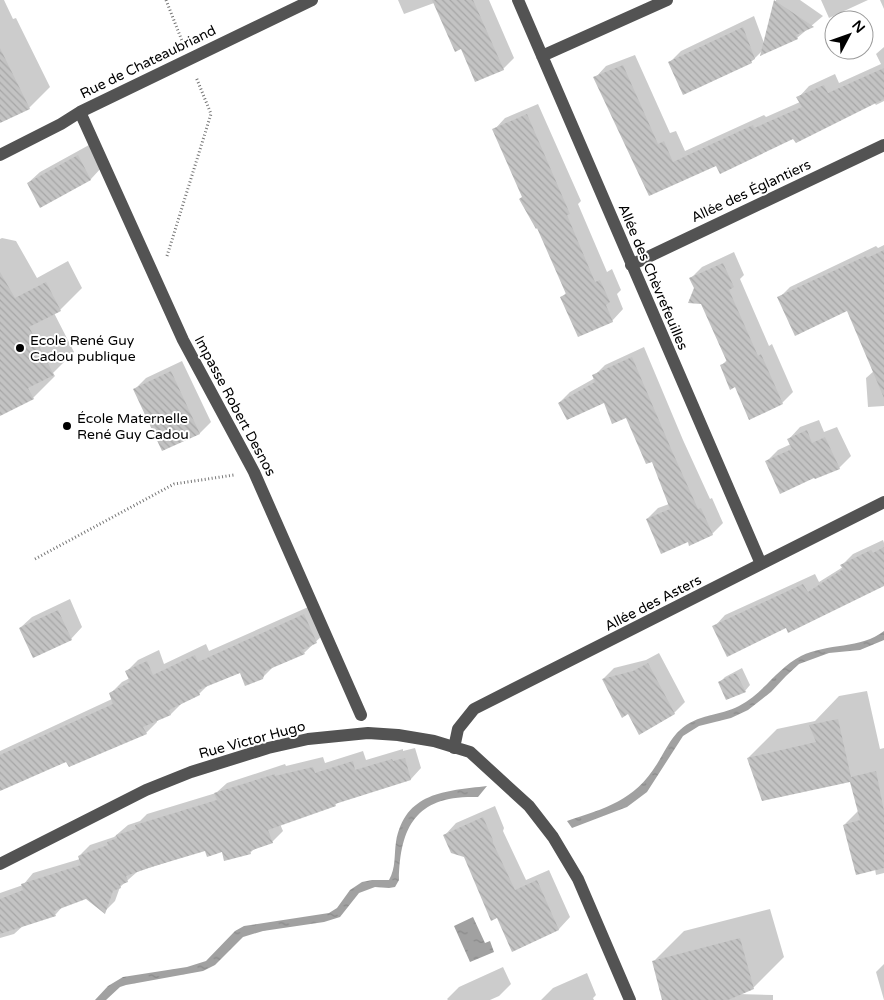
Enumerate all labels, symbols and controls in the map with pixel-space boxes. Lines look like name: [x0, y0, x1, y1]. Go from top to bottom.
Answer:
north arrow: [824, 10, 874, 60]
text: N: [848, 17, 869, 37]
street label: Rue de Chateaubriand: [77, 22, 219, 102]
street label: Allée des Églantiers: [688, 156, 814, 226]
street label: Allée des Chèvrefeuilles: [614, 201, 692, 353]
place label: Ecole René Guy Cadou publique: [30, 332, 136, 365]
street label: Impasse Robert Desnos: [191, 333, 279, 479]
marker: Ecole René Guy Cadou publique: [14, 342, 26, 354]
place label: École Maternelle René Guy Cadou: [77, 410, 189, 443]
marker: École Maternelle René Guy Cadou: [61, 420, 73, 432]
street label: Allée des Asters: [602, 571, 704, 635]
street label: Rue Victor Hugo: [197, 718, 307, 762]

